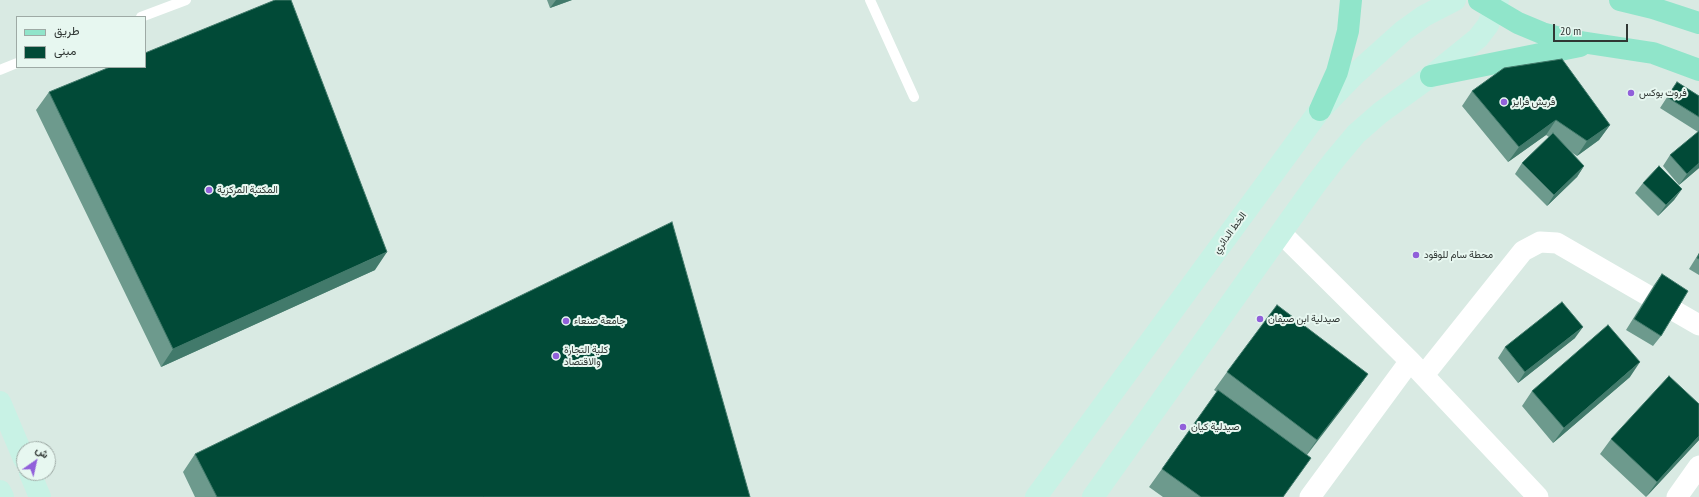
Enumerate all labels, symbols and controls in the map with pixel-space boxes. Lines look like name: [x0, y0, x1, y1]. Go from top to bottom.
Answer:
legend: [16, 16, 146, 68]
scale bar: [1555, 16, 1630, 42]
text: طريق: [54, 23, 79, 38]
text: 20 m: [1560, 23, 1581, 38]
text: مبنى: [54, 43, 76, 58]
place label: فروت بوكس: [1639, 87, 1687, 99]
marker: فروت بوكس: [1626, 88, 1636, 98]
place label: فريش فرايز: [1512, 96, 1555, 108]
marker: فريش فرايز: [1499, 97, 1509, 107]
place label: المكتبة المركزية: [217, 184, 278, 196]
marker: المكتبة المركزية: [204, 185, 214, 195]
street label: الخط الدائري: [1211, 210, 1249, 256]
place label: محطة سام للوقود: [1424, 249, 1493, 261]
marker: محطة سام للوقود: [1411, 250, 1421, 260]
place label: صيدلية ابن صيفان: [1268, 313, 1340, 325]
marker: صيدلية ابن صيفان: [1255, 314, 1265, 324]
place label: جامعة صنعاء: [574, 315, 626, 327]
marker: جامعة صنعاء: [561, 316, 571, 326]
place label: كلية التجارة والاقتصاد: [564, 344, 608, 368]
marker: كلية التجارة والاقتصاد: [551, 351, 561, 361]
place label: صيدلية كيان: [1191, 421, 1240, 433]
marker: صيدلية كيان: [1178, 422, 1188, 432]
north arrow: [16, 441, 56, 481]
text: ش: [33, 442, 52, 461]

